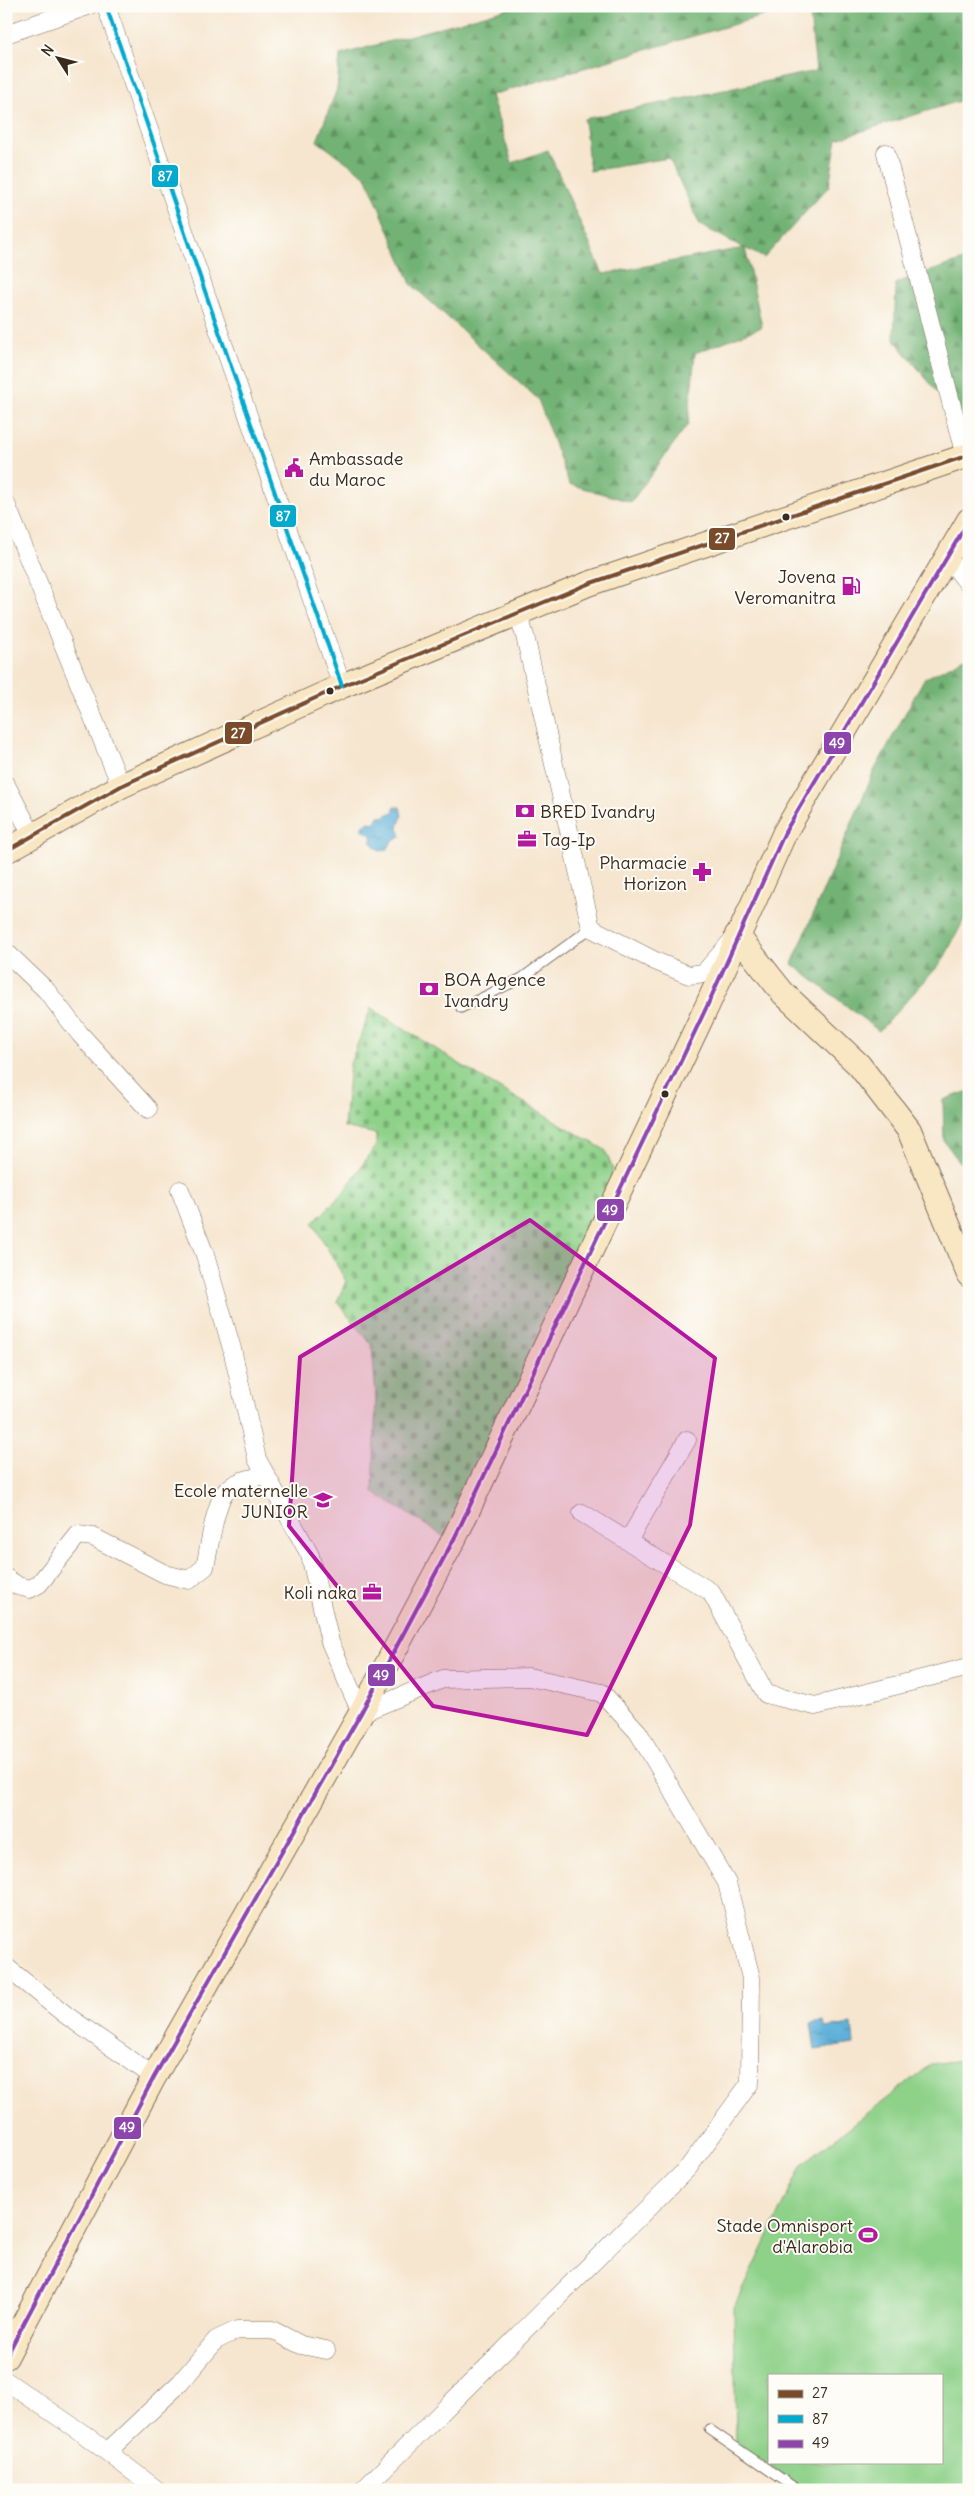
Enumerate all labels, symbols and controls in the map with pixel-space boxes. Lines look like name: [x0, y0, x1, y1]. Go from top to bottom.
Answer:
north arrow: [32, 32, 82, 82]
text: N: [37, 41, 58, 60]
line badge: 87: [151, 164, 179, 188]
text: 87: [158, 167, 173, 185]
place label: Ambassade du Maroc: [309, 447, 403, 491]
public building icon: Ambassade du Maroc: [283, 457, 305, 479]
line badge: 87: [269, 504, 297, 528]
text: 87: [276, 507, 291, 525]
unlabelled marker: [781, 512, 791, 522]
line badge: 27: [708, 527, 736, 551]
text: 27: [715, 529, 729, 547]
place label: Jovena Veromanitra: [734, 565, 836, 609]
fuel station icon: Jovena Veromanitra: [840, 575, 862, 597]
unlabelled marker: [325, 686, 335, 696]
line badge: 27: [224, 721, 253, 745]
text: 27: [231, 724, 245, 742]
line badge: 49: [823, 731, 852, 755]
text: 49: [829, 734, 845, 752]
bank icon: BRED Ivandry: [514, 800, 536, 822]
place label: BRED Ivandry: [540, 800, 656, 823]
office icon: Tag-Ip: [516, 828, 538, 850]
place label: Tag-Ip: [542, 828, 595, 851]
place label: Pharmacie Horizon: [599, 851, 687, 895]
pharmacy icon: Pharmacie Horizon: [691, 861, 713, 883]
place label: BOA Agence Ivandry: [444, 968, 546, 1012]
bank icon: BOA Agence Ivandry: [418, 978, 440, 1000]
unlabelled marker: [660, 1089, 670, 1099]
line badge: 49: [596, 1198, 625, 1222]
text: 49: [602, 1201, 618, 1219]
place label: Ecole maternelle JUNIOR: [174, 1479, 308, 1523]
school or university icon: Ecole maternelle JUNIOR: [312, 1489, 334, 1511]
place label: Koli naka: [284, 1581, 357, 1604]
office icon: Koli naka: [361, 1581, 383, 1603]
line badge: 49: [367, 1663, 396, 1687]
text: 49: [373, 1666, 389, 1684]
line badge: 49: [113, 2116, 142, 2140]
text: 49: [119, 2118, 135, 2136]
place label: Stade Omnisport d'Alarobia: [716, 2214, 853, 2258]
sports icon: Stade Omnisport d'Alarobia: [857, 2224, 879, 2246]
legend: [768, 2374, 942, 2464]
text: 27: [812, 2383, 828, 2402]
text: 87: [812, 2409, 828, 2428]
text: 49: [812, 2433, 829, 2452]

